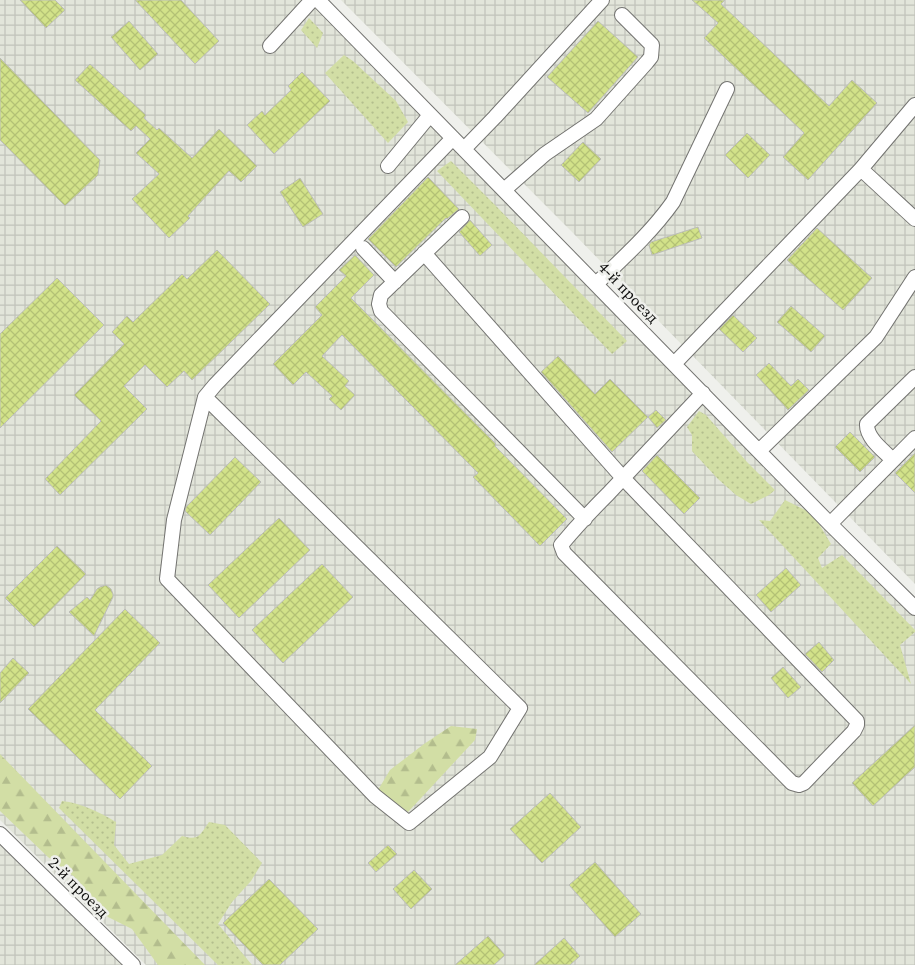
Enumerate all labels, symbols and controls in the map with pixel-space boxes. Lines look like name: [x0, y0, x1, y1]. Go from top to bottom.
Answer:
street label: 4-й проезд: [592, 256, 664, 329]
street label: 2-й проезд: [42, 852, 114, 924]

